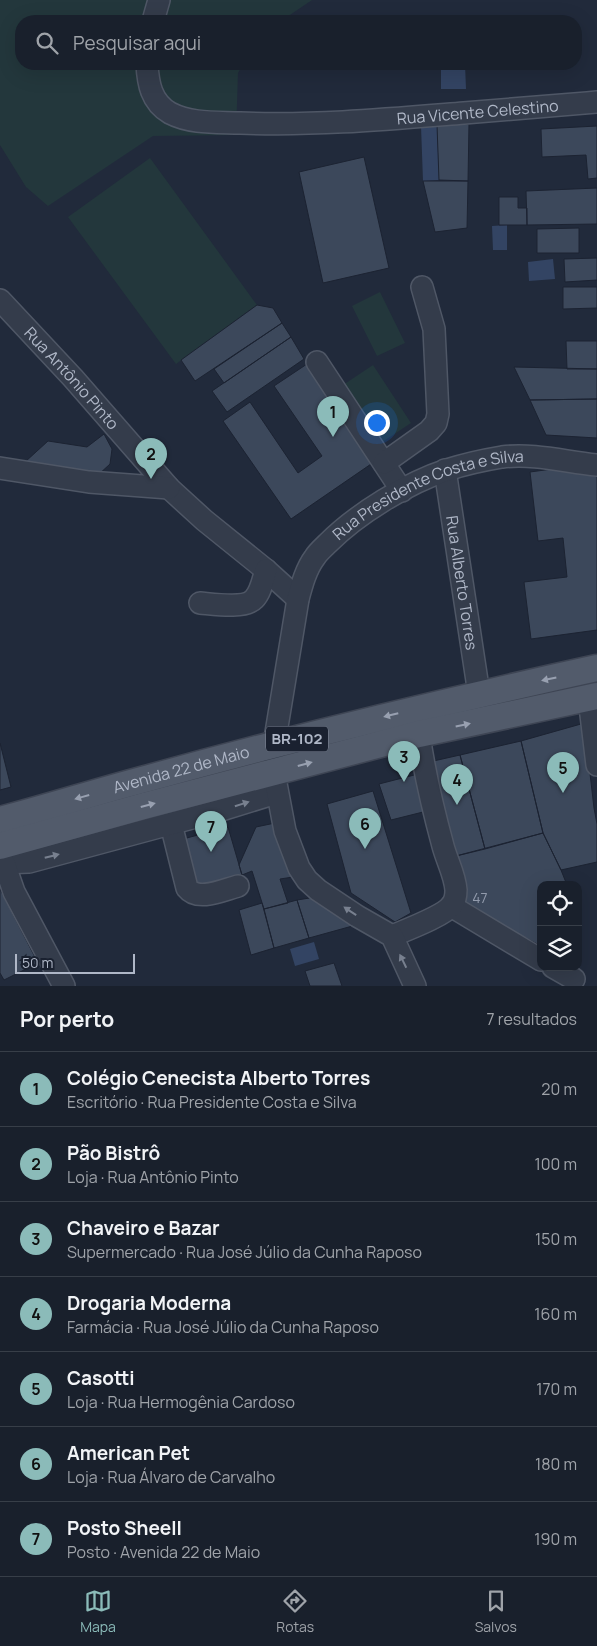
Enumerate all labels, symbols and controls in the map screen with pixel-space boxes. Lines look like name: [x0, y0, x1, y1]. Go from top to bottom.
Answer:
search box: [15, 15, 582, 70]
icon: search: [33, 29, 61, 57]
text: Pesquisar aqui: [73, 30, 201, 56]
street label: Rua Vicente Celestino: [396, 94, 559, 129]
street label: Rua Antônio Pinto: [20, 322, 124, 434]
pin: 1: [317, 396, 349, 437]
your location: [364, 410, 390, 436]
pin: 2: [135, 438, 167, 479]
street label: Rua Presidente Costa e Silva: [328, 445, 524, 545]
street label: Rua Alberto Torres: [441, 514, 483, 652]
one-way arrow: [541, 675, 557, 683]
one-way arrow: [384, 712, 399, 720]
one-way arrow: [455, 721, 471, 729]
road number: BR-102: [266, 726, 328, 752]
street label: Avenida 22 de Maio: [110, 741, 252, 798]
pin: 3: [388, 741, 420, 782]
pin: 5: [547, 752, 579, 793]
one-way arrow: [298, 760, 313, 768]
pin: 4: [441, 764, 473, 805]
one-way arrow: [74, 793, 89, 801]
one-way arrow: [235, 800, 250, 808]
one-way arrow: [141, 801, 156, 809]
pin: 6: [349, 808, 381, 849]
pin: 7: [195, 811, 227, 852]
one-way arrow: [44, 852, 59, 860]
map controls: [537, 881, 582, 971]
button: locate: [537, 881, 582, 926]
house number: 47: [472, 888, 488, 907]
one-way arrow: [343, 906, 357, 916]
button: layers: [537, 926, 582, 971]
scale bar: [15, 951, 135, 974]
text: 50 m: [22, 953, 53, 972]
one-way arrow: [399, 954, 407, 968]
text: Por perto: [20, 1005, 114, 1033]
text: 7 resultados: [487, 1008, 577, 1030]
text: Colégio Cenecista Alberto Torres: [67, 1065, 370, 1091]
text: 1: [32, 1078, 40, 1100]
text: 20 m: [541, 1078, 577, 1100]
text: Escritório · Rua Presidente Costa e Silva: [67, 1091, 357, 1113]
text: Pão Bistrô: [67, 1140, 160, 1166]
text: 2: [31, 1153, 41, 1175]
text: 100 m: [534, 1153, 577, 1175]
text: Loja · Rua Antônio Pinto: [67, 1166, 239, 1188]
text: Chaveiro e Bazar: [67, 1215, 220, 1241]
text: 3: [31, 1228, 41, 1250]
text: 150 m: [535, 1228, 577, 1250]
text: Supermercado · Rua José Júlio da Cunha Raposo: [67, 1241, 422, 1263]
text: Drogaria Moderna: [67, 1290, 231, 1316]
text: 4: [31, 1303, 41, 1325]
text: 160 m: [534, 1303, 577, 1325]
text: Farmácia · Rua José Júlio da Cunha Raposo: [67, 1316, 379, 1338]
text: Casotti: [67, 1365, 135, 1391]
text: 5: [31, 1378, 41, 1400]
text: 170 m: [536, 1378, 577, 1400]
text: Loja · Rua Hermogênia Cardoso: [67, 1391, 295, 1413]
text: American Pet: [67, 1440, 190, 1466]
text: 6: [31, 1453, 41, 1475]
text: 180 m: [535, 1453, 577, 1475]
text: Loja · Rua Álvaro de Carvalho: [67, 1466, 275, 1488]
text: Posto Sheell: [67, 1515, 182, 1541]
text: 7: [32, 1528, 40, 1550]
text: 190 m: [534, 1528, 577, 1550]
text: Posto · Avenida 22 de Maio: [67, 1541, 260, 1563]
tab: Mapa: [80, 1587, 116, 1636]
tab: Rotas: [276, 1587, 314, 1636]
tab: Salvos: [475, 1587, 517, 1636]

